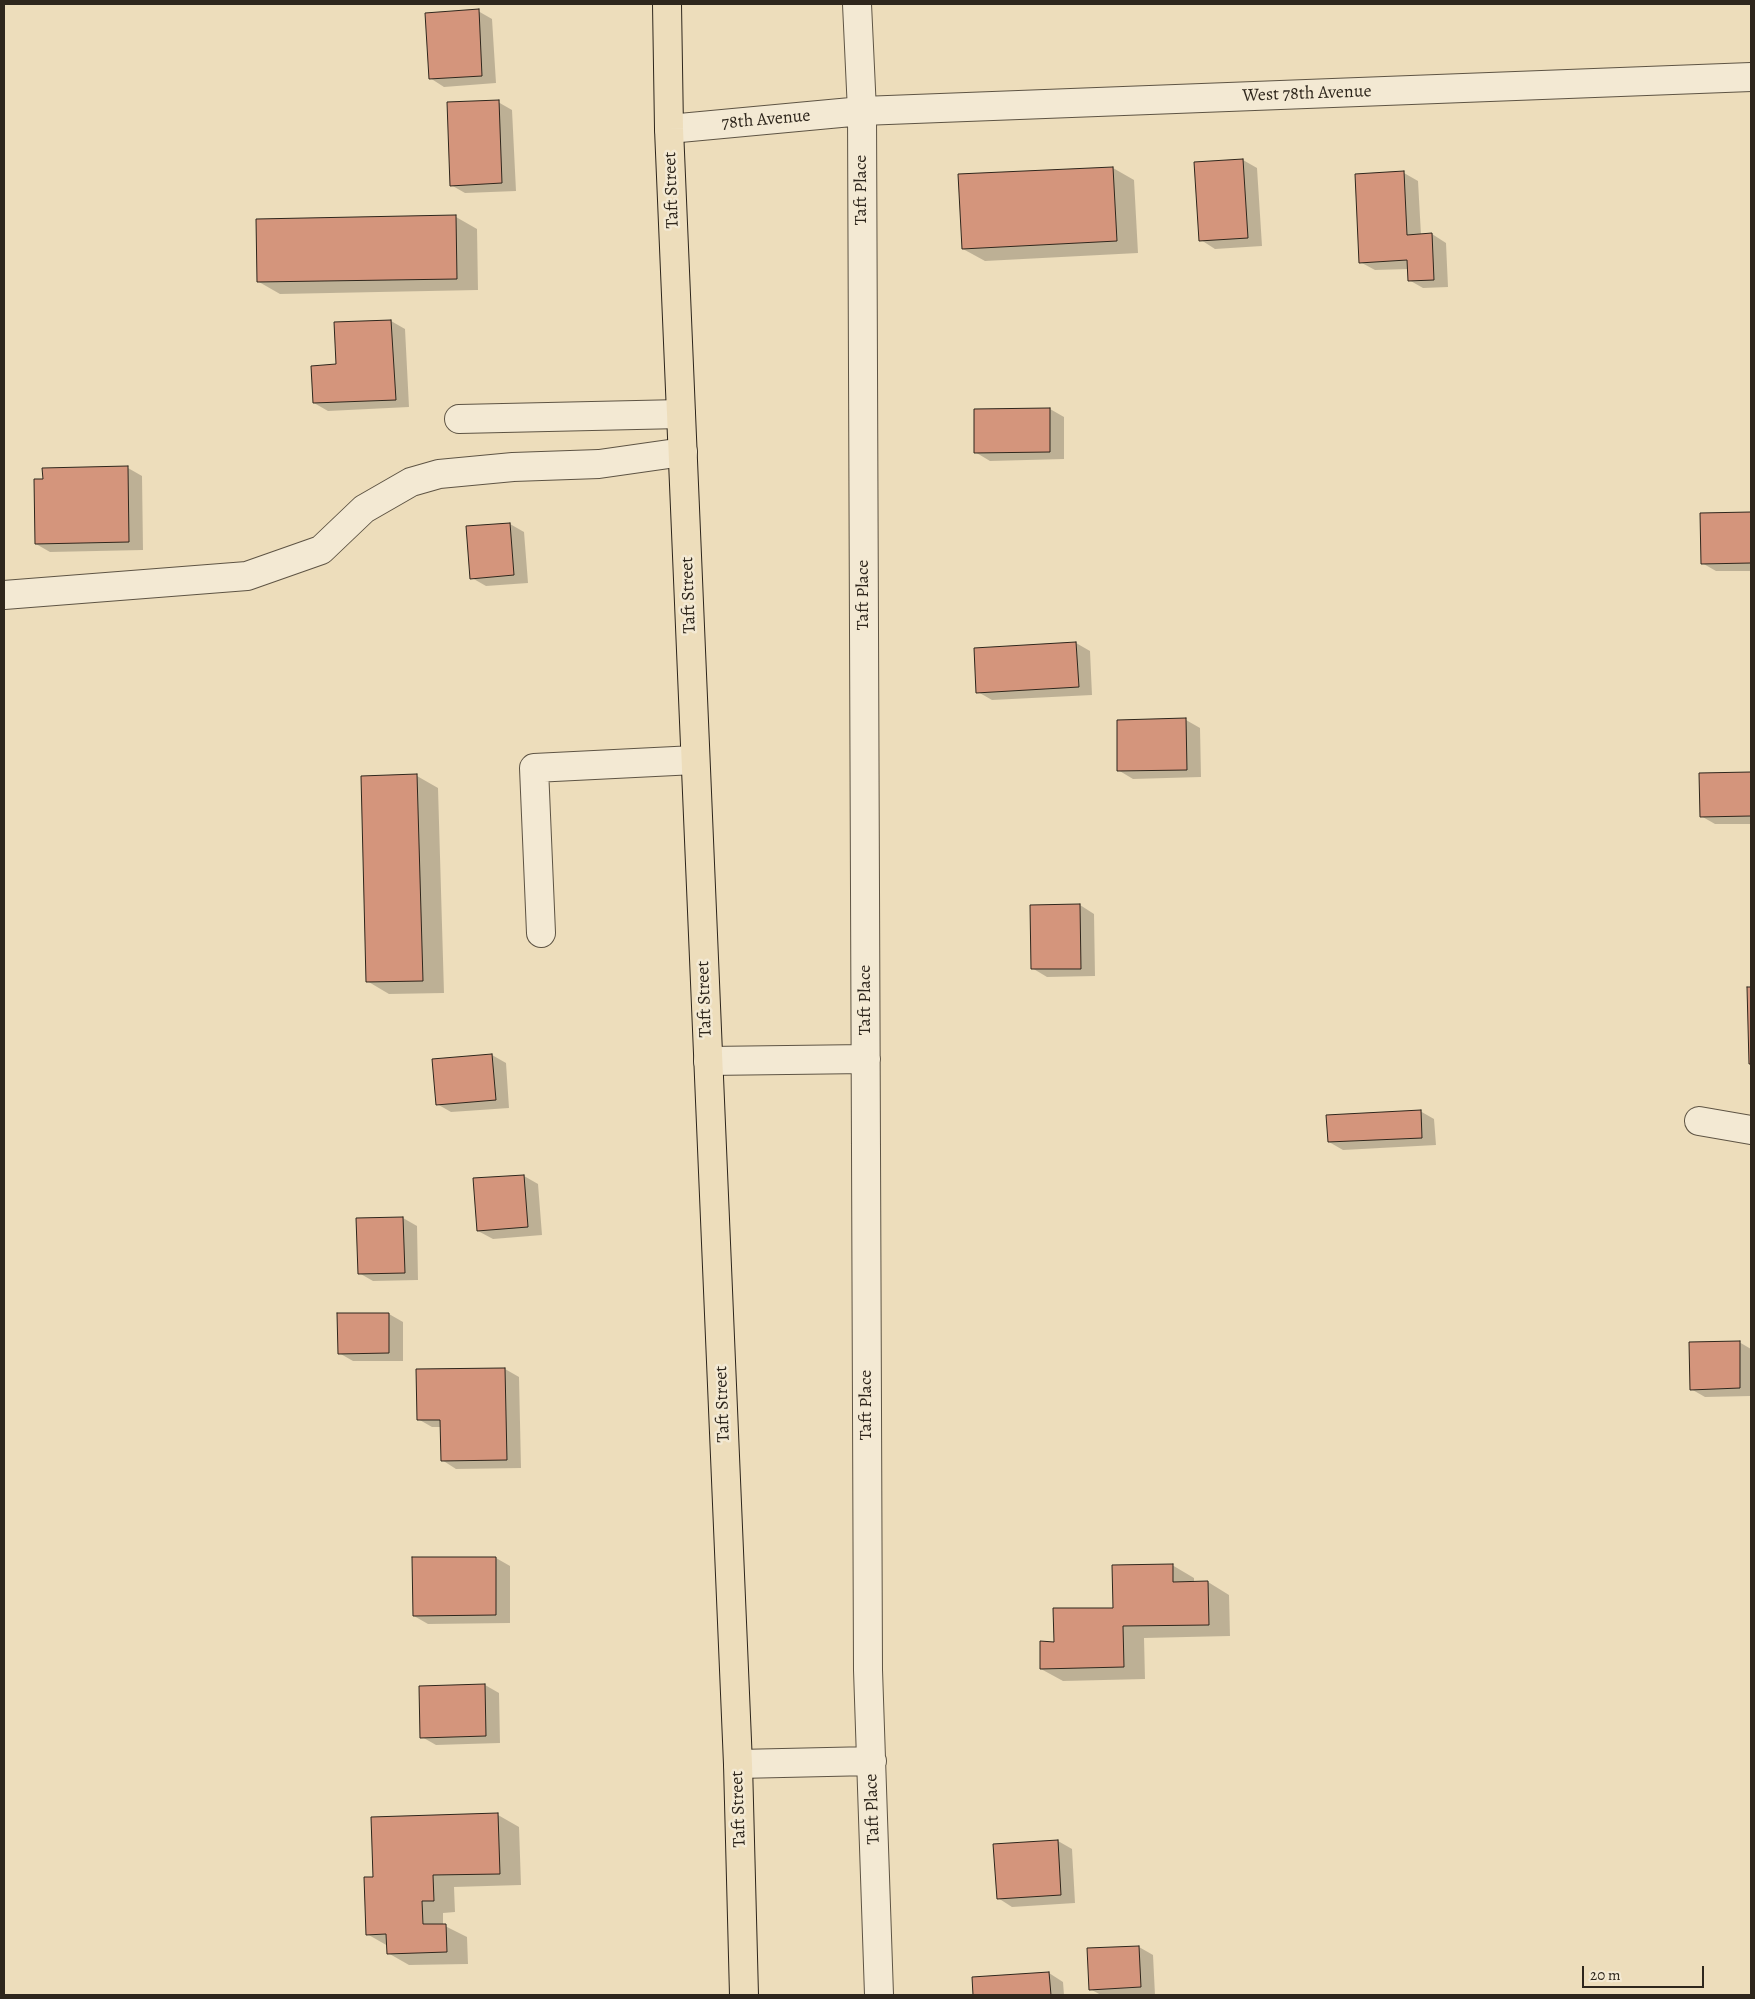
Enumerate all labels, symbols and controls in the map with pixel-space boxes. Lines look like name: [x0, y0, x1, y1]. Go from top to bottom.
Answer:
street label: West 78th Avenue: [1242, 81, 1372, 107]
street label: 78th Avenue: [721, 105, 811, 135]
street label: Taft Street: [660, 151, 684, 229]
street label: Taft Place: [851, 155, 873, 225]
street label: Taft Street: [677, 556, 701, 634]
street label: Taft Place: [853, 560, 875, 630]
street label: Taft Street: [693, 960, 717, 1038]
street label: Taft Place: [855, 965, 877, 1035]
street label: Taft Street: [711, 1365, 735, 1443]
street label: Taft Place: [856, 1370, 878, 1440]
street label: Taft Street: [727, 1770, 751, 1848]
street label: Taft Place: [861, 1773, 885, 1845]
scale bar: [1585, 1956, 1708, 1988]
text: 20 m: [1590, 1965, 1621, 1985]

